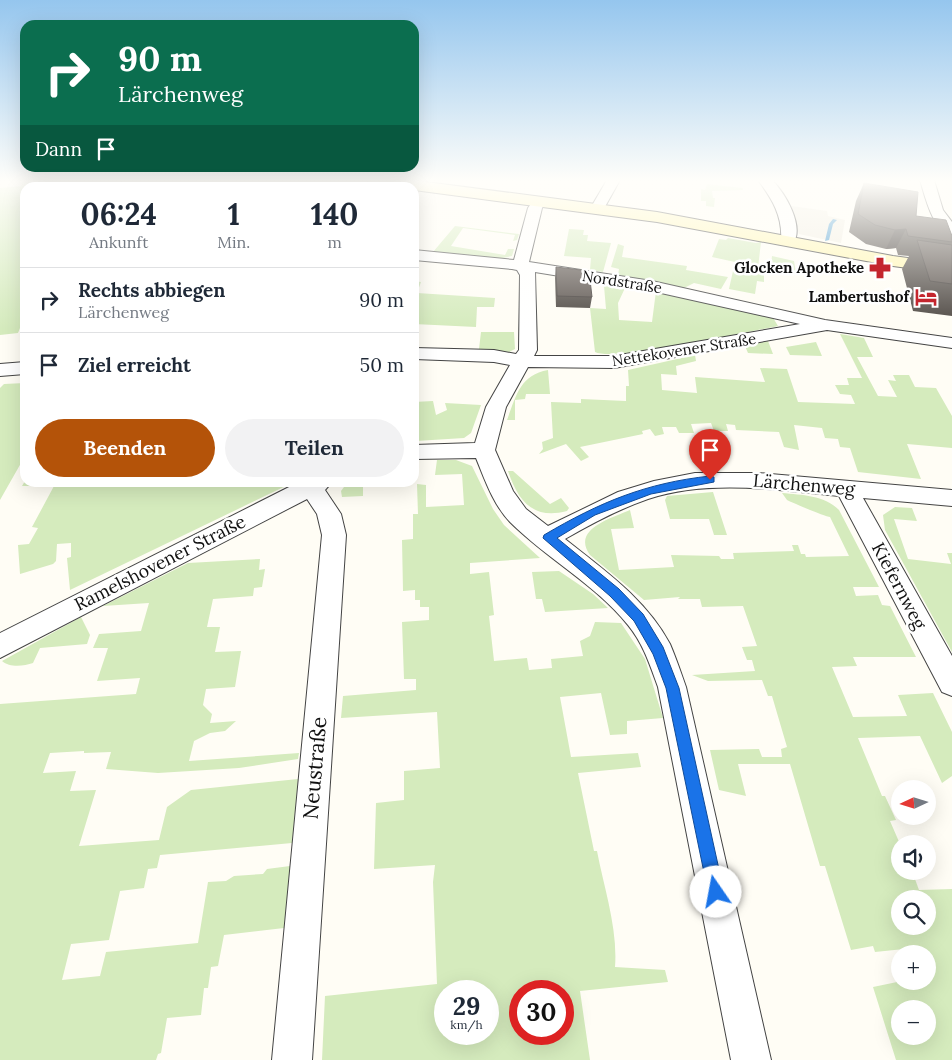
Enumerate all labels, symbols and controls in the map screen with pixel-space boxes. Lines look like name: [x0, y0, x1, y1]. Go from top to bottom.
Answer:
text: 90 m: [118, 36, 202, 81]
icon: right: [35, 40, 100, 105]
text: Lärchenweg: [118, 80, 243, 108]
icon: arrive: [92, 135, 120, 163]
text: Dann: [35, 137, 82, 161]
text: 06:24: [81, 195, 157, 233]
text: 1: [228, 195, 240, 233]
text: 140: [311, 195, 358, 233]
text: Ankunft: [89, 232, 148, 252]
text: Min.: [217, 232, 250, 252]
text: m: [327, 232, 342, 252]
pharmacy icon: Glocken Apotheke: [867, 255, 893, 281]
place label: Glocken Apotheke: [734, 258, 864, 277]
street label: Nordstraße: [581, 266, 663, 297]
text: Rechts abbiegen: [78, 278, 225, 302]
hotel icon: Lambertushof: [913, 284, 939, 310]
icon: right: [35, 286, 63, 314]
place label: Lambertushof: [808, 287, 910, 306]
text: 90 m: [359, 288, 404, 312]
text: Lärchenweg: [78, 302, 169, 322]
street label: Nettekovener Straße: [610, 329, 757, 370]
icon: arrive: [35, 351, 63, 379]
text: Ziel erreicht: [78, 353, 191, 377]
text: 50 m: [360, 353, 404, 377]
button: Beenden: [35, 419, 215, 477]
button: Teilen: [225, 419, 404, 477]
pin: [689, 429, 731, 480]
icon: arrive: [696, 436, 724, 464]
street label: Lärchenweg: [752, 469, 857, 501]
street label: Ramelshovener Straße: [70, 509, 249, 616]
street label: Kiefernweg: [867, 538, 932, 634]
street label: Neustraße: [297, 715, 332, 820]
north arrow: [891, 780, 936, 825]
map controls: [891, 780, 936, 1045]
button: sound: [891, 835, 936, 880]
position arrow: [689, 865, 741, 917]
button: search: [891, 890, 936, 935]
button: +: [891, 945, 936, 990]
speed limit sign: 30: [509, 980, 574, 1045]
text: 29: [453, 990, 480, 1022]
button: −: [891, 1000, 936, 1045]
text: km/h: [450, 1017, 483, 1032]

